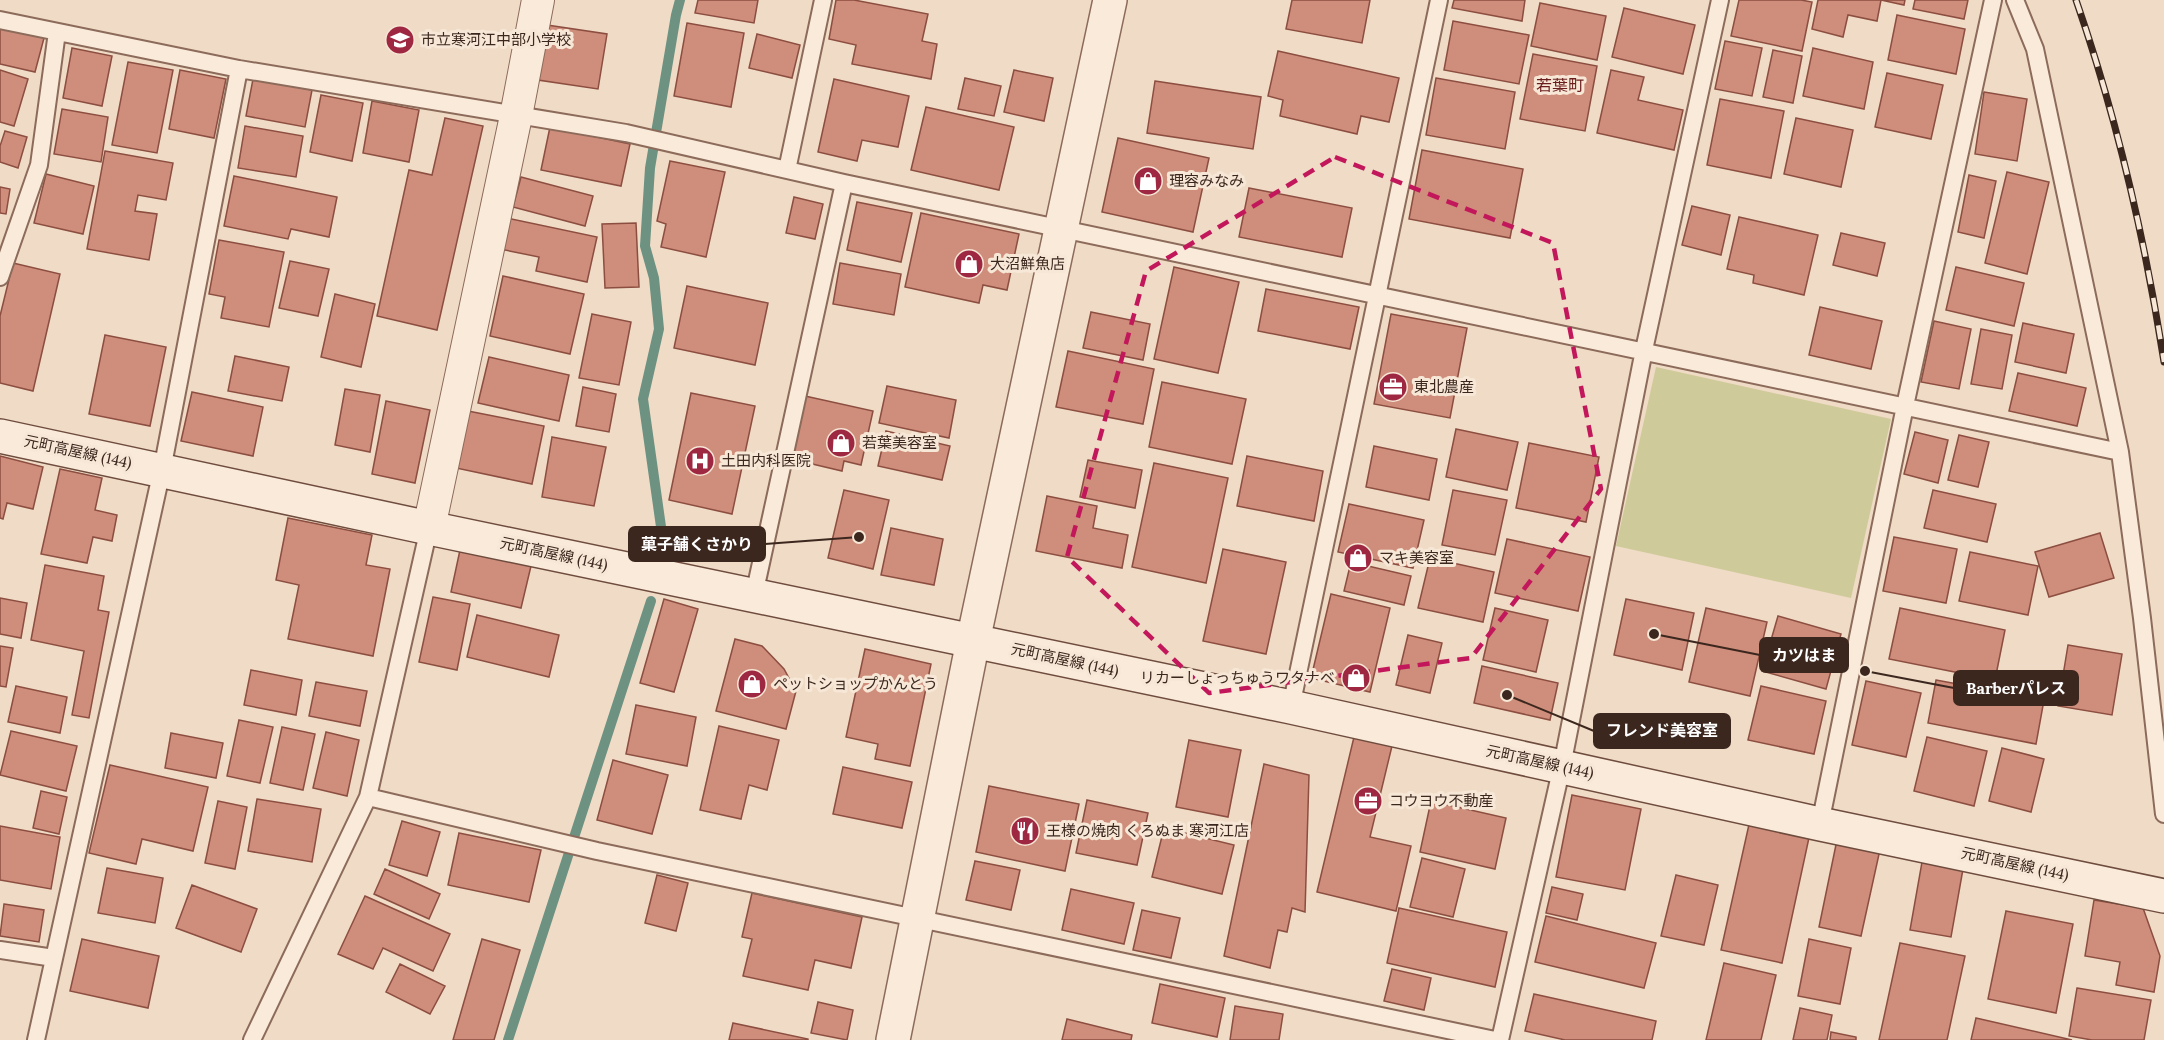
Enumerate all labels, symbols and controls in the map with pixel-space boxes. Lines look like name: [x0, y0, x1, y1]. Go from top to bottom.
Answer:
school or university icon: 市立寒河江中部小学校: [384, 24, 416, 56]
place label: 市立寒河江中部小学校: [421, 30, 571, 49]
district label: 若葉町: [1536, 75, 1584, 95]
shop icon: 理容みなみ: [1132, 165, 1164, 197]
place label: 理容みなみ: [1169, 171, 1244, 190]
shop icon: 大沼鮮魚店: [953, 248, 985, 280]
place label: 大沼鮮魚店: [990, 254, 1065, 273]
office icon: 東北農産: [1377, 371, 1409, 403]
place label: 東北農産: [1414, 377, 1474, 396]
shop icon: 若葉美容室: [825, 427, 857, 459]
street label: 元町高屋線 (144): [22, 431, 134, 473]
place label: 若葉美容室: [862, 433, 937, 452]
hospital icon: 土田内科医院: [684, 445, 716, 477]
place label: 土田内科医院: [721, 451, 811, 470]
callout: 菓子舗くさかり: [629, 527, 765, 561]
street label: 元町高屋線 (144): [498, 533, 610, 575]
text: 菓子舗くさかり: [641, 534, 753, 554]
shop icon: マキ美容室: [1342, 542, 1374, 574]
place label: マキ美容室: [1379, 548, 1454, 567]
callout: カツはま: [1760, 638, 1848, 672]
street label: 元町高屋線 (144): [1009, 639, 1121, 681]
text: カツはま: [1772, 645, 1836, 665]
shop icon: リカーしょっちゅうワタナベ: [1340, 662, 1372, 694]
shop icon: ペットショップかんとう: [736, 668, 768, 700]
place label: リカーしょっちゅうワタナベ: [1140, 668, 1335, 687]
callout: Barberパレス: [1954, 671, 2078, 705]
place label: ペットショップかんとう: [773, 674, 938, 693]
text: Barberパレス: [1966, 678, 2066, 698]
callout: フレンド美容室: [1594, 714, 1730, 748]
text: フレンド美容室: [1606, 720, 1718, 740]
street label: 元町高屋線 (144): [1484, 741, 1596, 783]
office icon: コウヨウ不動産: [1352, 785, 1384, 817]
place label: コウヨウ不動産: [1389, 791, 1493, 810]
restaurant icon: 王様の焼肉 くろぬま 寒河江店: [1009, 815, 1041, 847]
place label: 王様の焼肉 くろぬま 寒河江店: [1046, 821, 1249, 840]
street label: 元町高屋線 (144): [1959, 843, 2071, 885]

